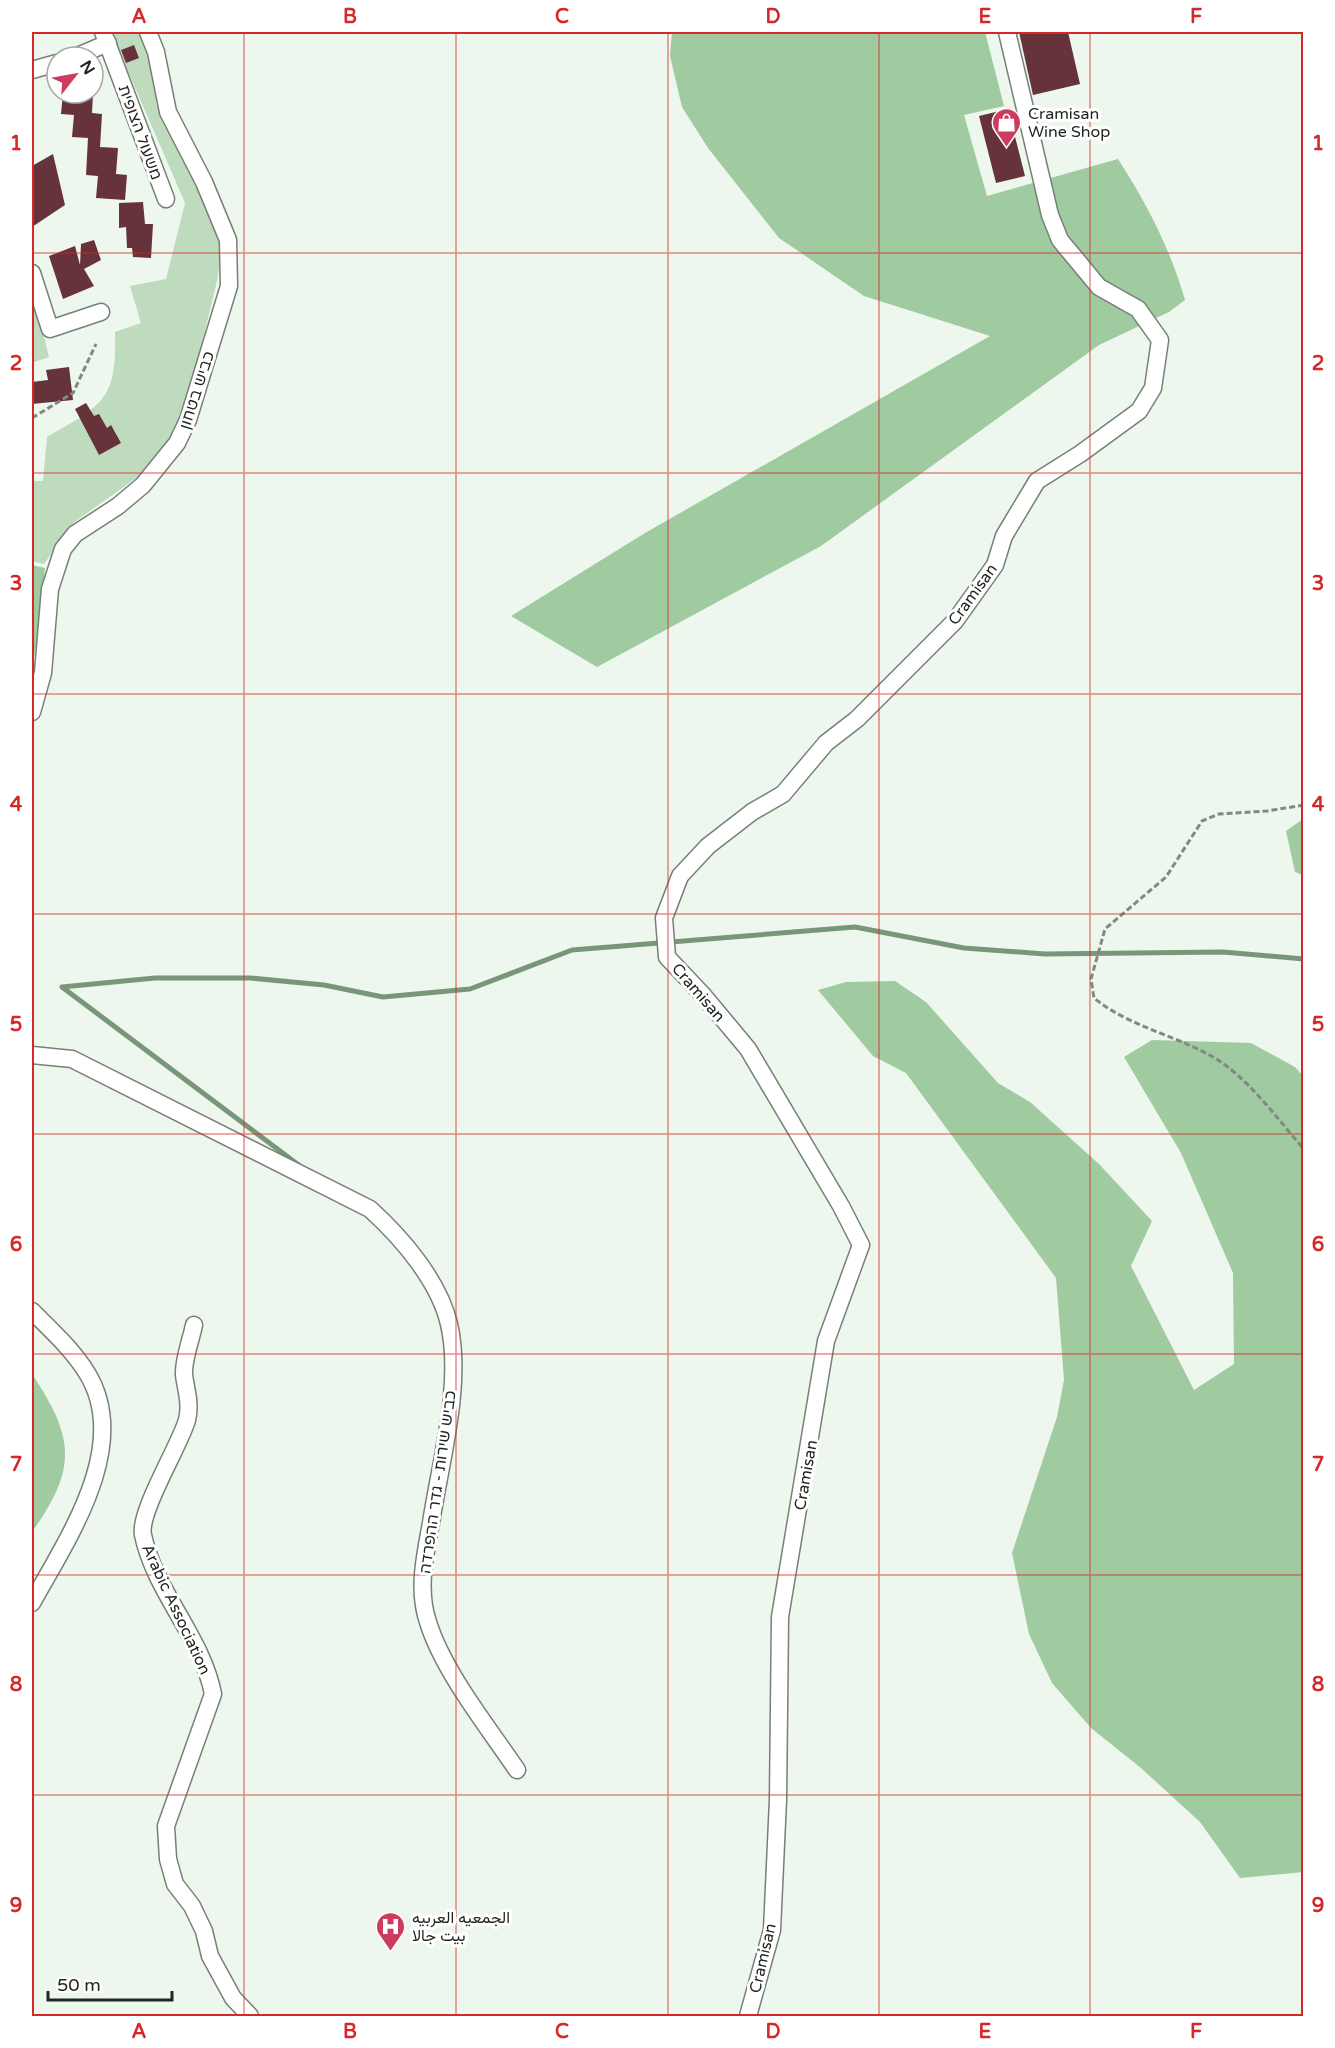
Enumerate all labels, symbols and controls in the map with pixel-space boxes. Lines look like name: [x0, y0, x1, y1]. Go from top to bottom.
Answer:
text: A: [132, 5, 147, 29]
text: B: [343, 5, 357, 29]
text: C: [555, 5, 569, 29]
text: D: [765, 5, 781, 29]
text: E: [979, 5, 992, 29]
text: F: [1190, 5, 1202, 29]
north arrow: [45, 45, 105, 105]
text: N: [75, 57, 99, 78]
street label: משעול הצופית: [114, 82, 166, 183]
place label: Cramisan Wine Shop: [1028, 104, 1110, 142]
shop icon: Cramisan Wine Shop: [991, 106, 1023, 148]
text: 1: [10, 132, 22, 156]
text: 1: [1312, 132, 1324, 156]
street label: כביש בטחון: [175, 349, 219, 432]
text: 2: [10, 352, 22, 376]
text: 2: [1312, 352, 1324, 376]
street label: Cramisan: [944, 560, 1002, 629]
text: 3: [10, 572, 22, 596]
text: 3: [1312, 572, 1324, 596]
text: 4: [10, 793, 23, 817]
text: 4: [1312, 793, 1325, 817]
street label: Cramisan: [667, 959, 729, 1026]
text: 5: [10, 1013, 22, 1037]
text: 5: [1312, 1013, 1324, 1037]
text: 6: [10, 1233, 22, 1257]
text: 6: [1312, 1233, 1324, 1257]
street label: כביש שירות - גדר ההפרדה: [415, 1389, 461, 1575]
street label: Cramisan: [790, 1438, 822, 1512]
text: 7: [10, 1453, 22, 1477]
text: 7: [1312, 1453, 1324, 1477]
street label: Arabic Association: [137, 1541, 215, 1678]
text: 8: [10, 1673, 22, 1697]
text: 8: [1312, 1673, 1324, 1697]
text: 9: [10, 1894, 22, 1918]
text: 9: [1312, 1894, 1324, 1918]
place label: الجمعيه العربيه بيت جالا: [412, 1908, 510, 1946]
hospital icon: الجمعيه العربيه بيت جالا: [375, 1910, 407, 1952]
street label: Cramisan: [745, 1921, 781, 1995]
scale bar: [48, 1964, 172, 2002]
text: 50 m: [57, 1974, 101, 1996]
text: A: [132, 2020, 147, 2044]
text: B: [343, 2020, 357, 2044]
text: C: [555, 2020, 569, 2044]
text: D: [765, 2020, 781, 2044]
text: E: [979, 2020, 992, 2044]
text: F: [1190, 2020, 1202, 2044]

